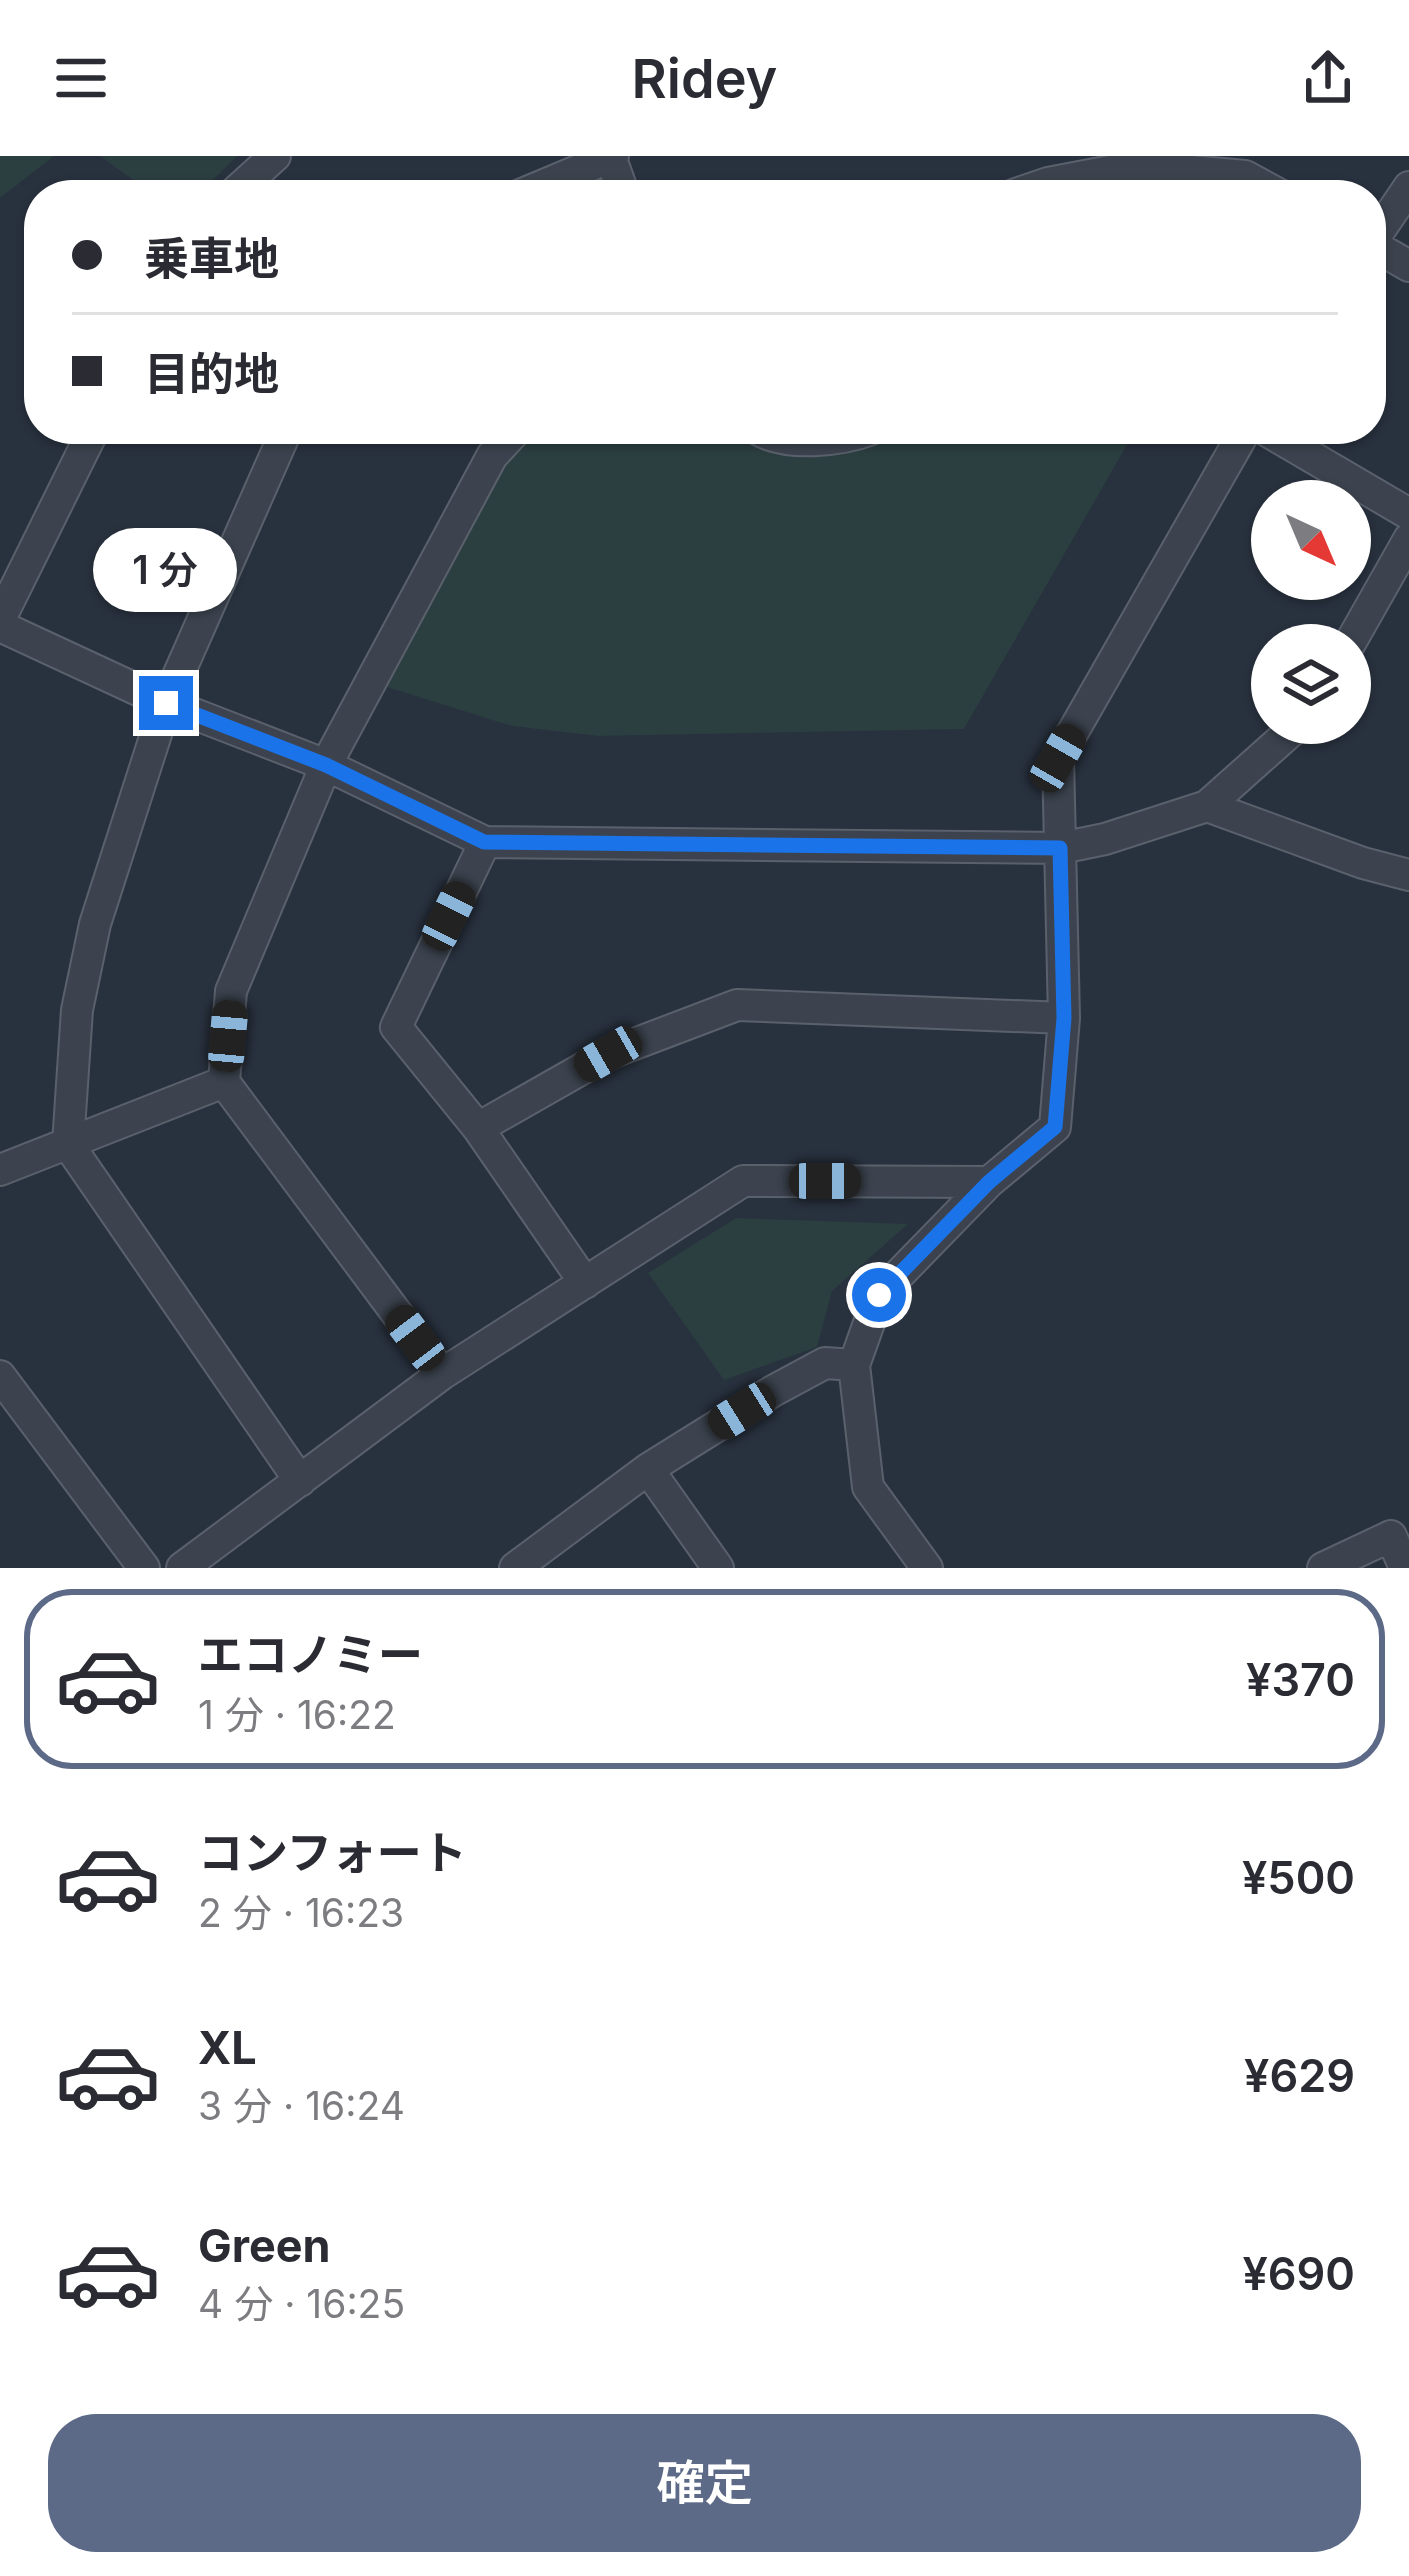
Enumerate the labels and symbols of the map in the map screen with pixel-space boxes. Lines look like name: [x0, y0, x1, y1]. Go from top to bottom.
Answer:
north arrow: [1251, 480, 1371, 600]
callout: 1 分: [94, 529, 238, 613]
route end: [139, 676, 193, 730]
car: [1024, 718, 1092, 798]
car: [417, 876, 481, 956]
car: [207, 999, 249, 1073]
car: [568, 1020, 648, 1088]
car: [789, 1163, 861, 1199]
route start: [852, 1268, 906, 1322]
car: [379, 1298, 451, 1378]
car: [702, 1377, 782, 1445]

